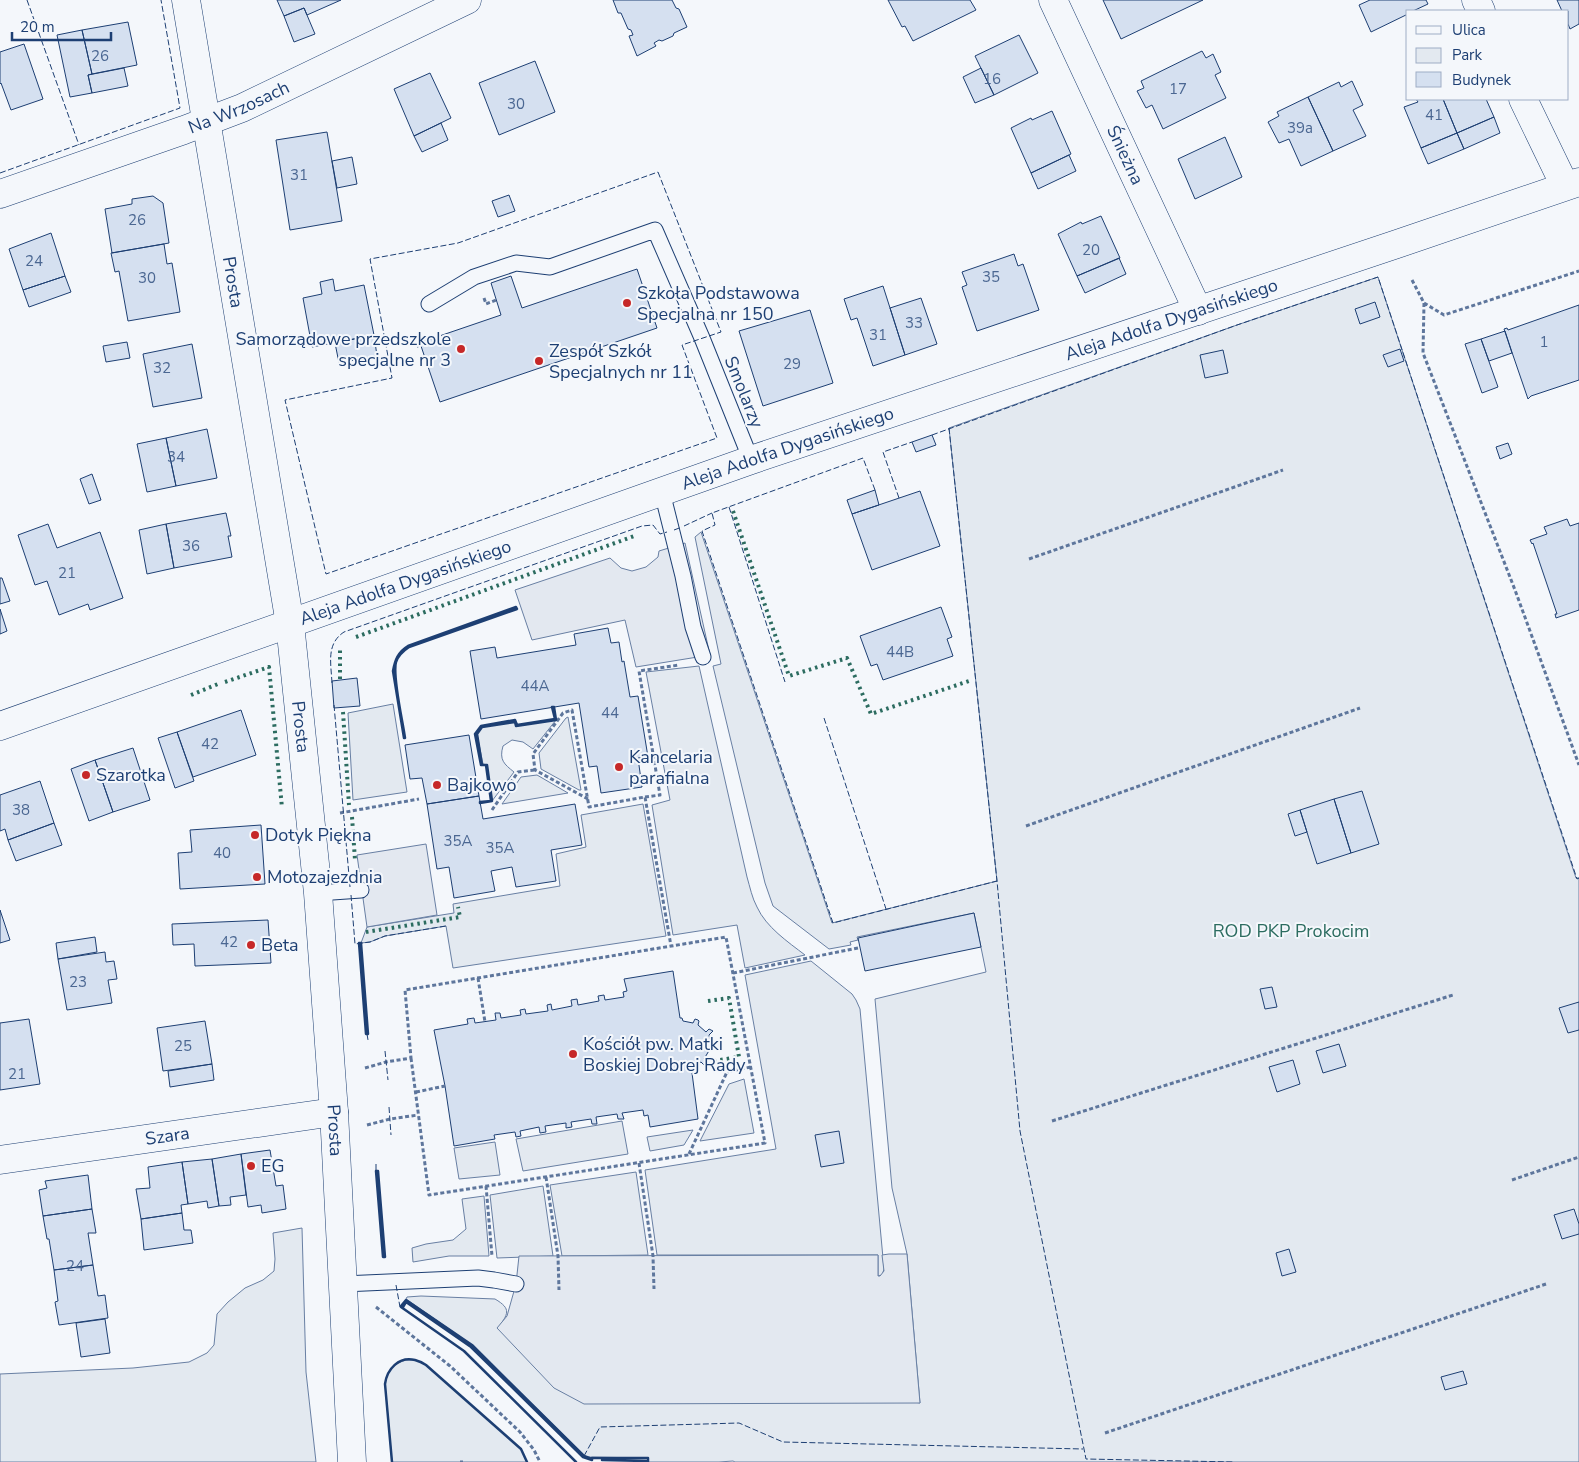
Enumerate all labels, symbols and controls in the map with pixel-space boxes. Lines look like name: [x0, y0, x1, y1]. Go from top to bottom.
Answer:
scale bar: [12, 10, 111, 42]
legend: [1406, 10, 1569, 100]
text: 20 m: [20, 17, 55, 37]
text: Ulica: [1452, 20, 1486, 40]
text: Park: [1452, 45, 1482, 65]
house number: 26: [91, 46, 109, 66]
house number: 16: [983, 69, 1001, 89]
text: Budynek: [1452, 70, 1512, 90]
street label: Na Wrzosach: [185, 75, 293, 139]
house number: 17: [1169, 79, 1187, 99]
house number: 30: [507, 94, 525, 114]
house number: 41: [1425, 105, 1443, 125]
house number: 39a: [1287, 118, 1313, 138]
street label: Śnieżna: [1101, 121, 1149, 189]
house number: 31: [290, 165, 308, 185]
house number: 26: [128, 210, 146, 230]
house number: 20: [1082, 240, 1100, 260]
house number: 24: [25, 251, 43, 271]
street label: Prosta: [217, 254, 249, 310]
house number: 35: [982, 267, 1000, 287]
house number: 30: [138, 268, 156, 288]
street label: Aleja Adolfa Dygasińskiego: [1062, 273, 1281, 366]
place label: Szkoła Podstawowa Specjalna nr 150: [637, 281, 800, 326]
marker: Szkoła Podstawowa Specjalna nr 150: [621, 297, 633, 309]
house number: 33: [905, 313, 923, 333]
house number: 31: [869, 325, 887, 345]
place label: Samorządowe przedszkole specjalne nr 3: [235, 327, 451, 372]
house number: 1: [1539, 332, 1549, 352]
place label: Zespół Szkół Specjalnych nr 11: [549, 339, 693, 384]
marker: Samorządowe przedszkole specjalne nr 3: [455, 343, 467, 355]
street label: Smolarzy: [719, 353, 770, 432]
house number: 29: [783, 354, 801, 374]
marker: Zespół Szkół Specjalnych nr 11: [533, 355, 545, 367]
house number: 32: [153, 358, 171, 378]
street label: Aleja Adolfa Dygasińskiego: [678, 401, 897, 496]
house number: 34: [167, 447, 185, 467]
street label: Aleja Adolfa Dygasińskiego: [296, 534, 514, 631]
house number: 36: [182, 536, 200, 556]
house number: 21: [58, 563, 76, 583]
house number: 44B: [886, 642, 914, 662]
house number: 44A: [521, 676, 550, 696]
street label: Prosta: [286, 700, 315, 754]
house number: 44: [601, 703, 619, 723]
house number: 42: [201, 734, 219, 754]
place label: Kancelaria parafialna: [629, 745, 713, 790]
marker: Kancelaria parafialna: [613, 761, 625, 773]
place label: Szarotka: [96, 763, 166, 787]
marker: Szarotka: [80, 769, 92, 781]
place label: Bajkowo: [447, 773, 517, 797]
marker: Bajkowo: [431, 779, 443, 791]
house number: 38: [12, 800, 30, 820]
place label: Dotyk Piękna: [265, 823, 371, 847]
marker: Dotyk Piękna: [249, 829, 261, 841]
house number: 35A: [444, 831, 473, 851]
house number: 35A: [486, 838, 515, 858]
house number: 40: [213, 843, 231, 863]
place label: Motozajezdnia: [267, 865, 383, 889]
marker: Motozajezdnia: [251, 871, 263, 883]
park label: ROD PKP Prokocim: [1213, 919, 1369, 943]
house number: 42: [220, 932, 238, 952]
place label: Beta: [261, 933, 299, 957]
marker: Beta: [245, 939, 257, 951]
house number: 23: [69, 972, 87, 992]
place label: Kościół pw. Matki Boskiej Dobrej Rady: [583, 1032, 746, 1077]
house number: 25: [174, 1036, 192, 1056]
marker: Kościół pw. Matki Boskiej Dobrej Rady: [567, 1048, 579, 1060]
house number: 21: [8, 1064, 26, 1084]
street label: Prosta: [321, 1103, 348, 1157]
street label: Szara: [143, 1121, 191, 1151]
place label: EG: [261, 1154, 285, 1178]
marker: EG: [245, 1160, 257, 1172]
house number: 24: [66, 1256, 84, 1276]

